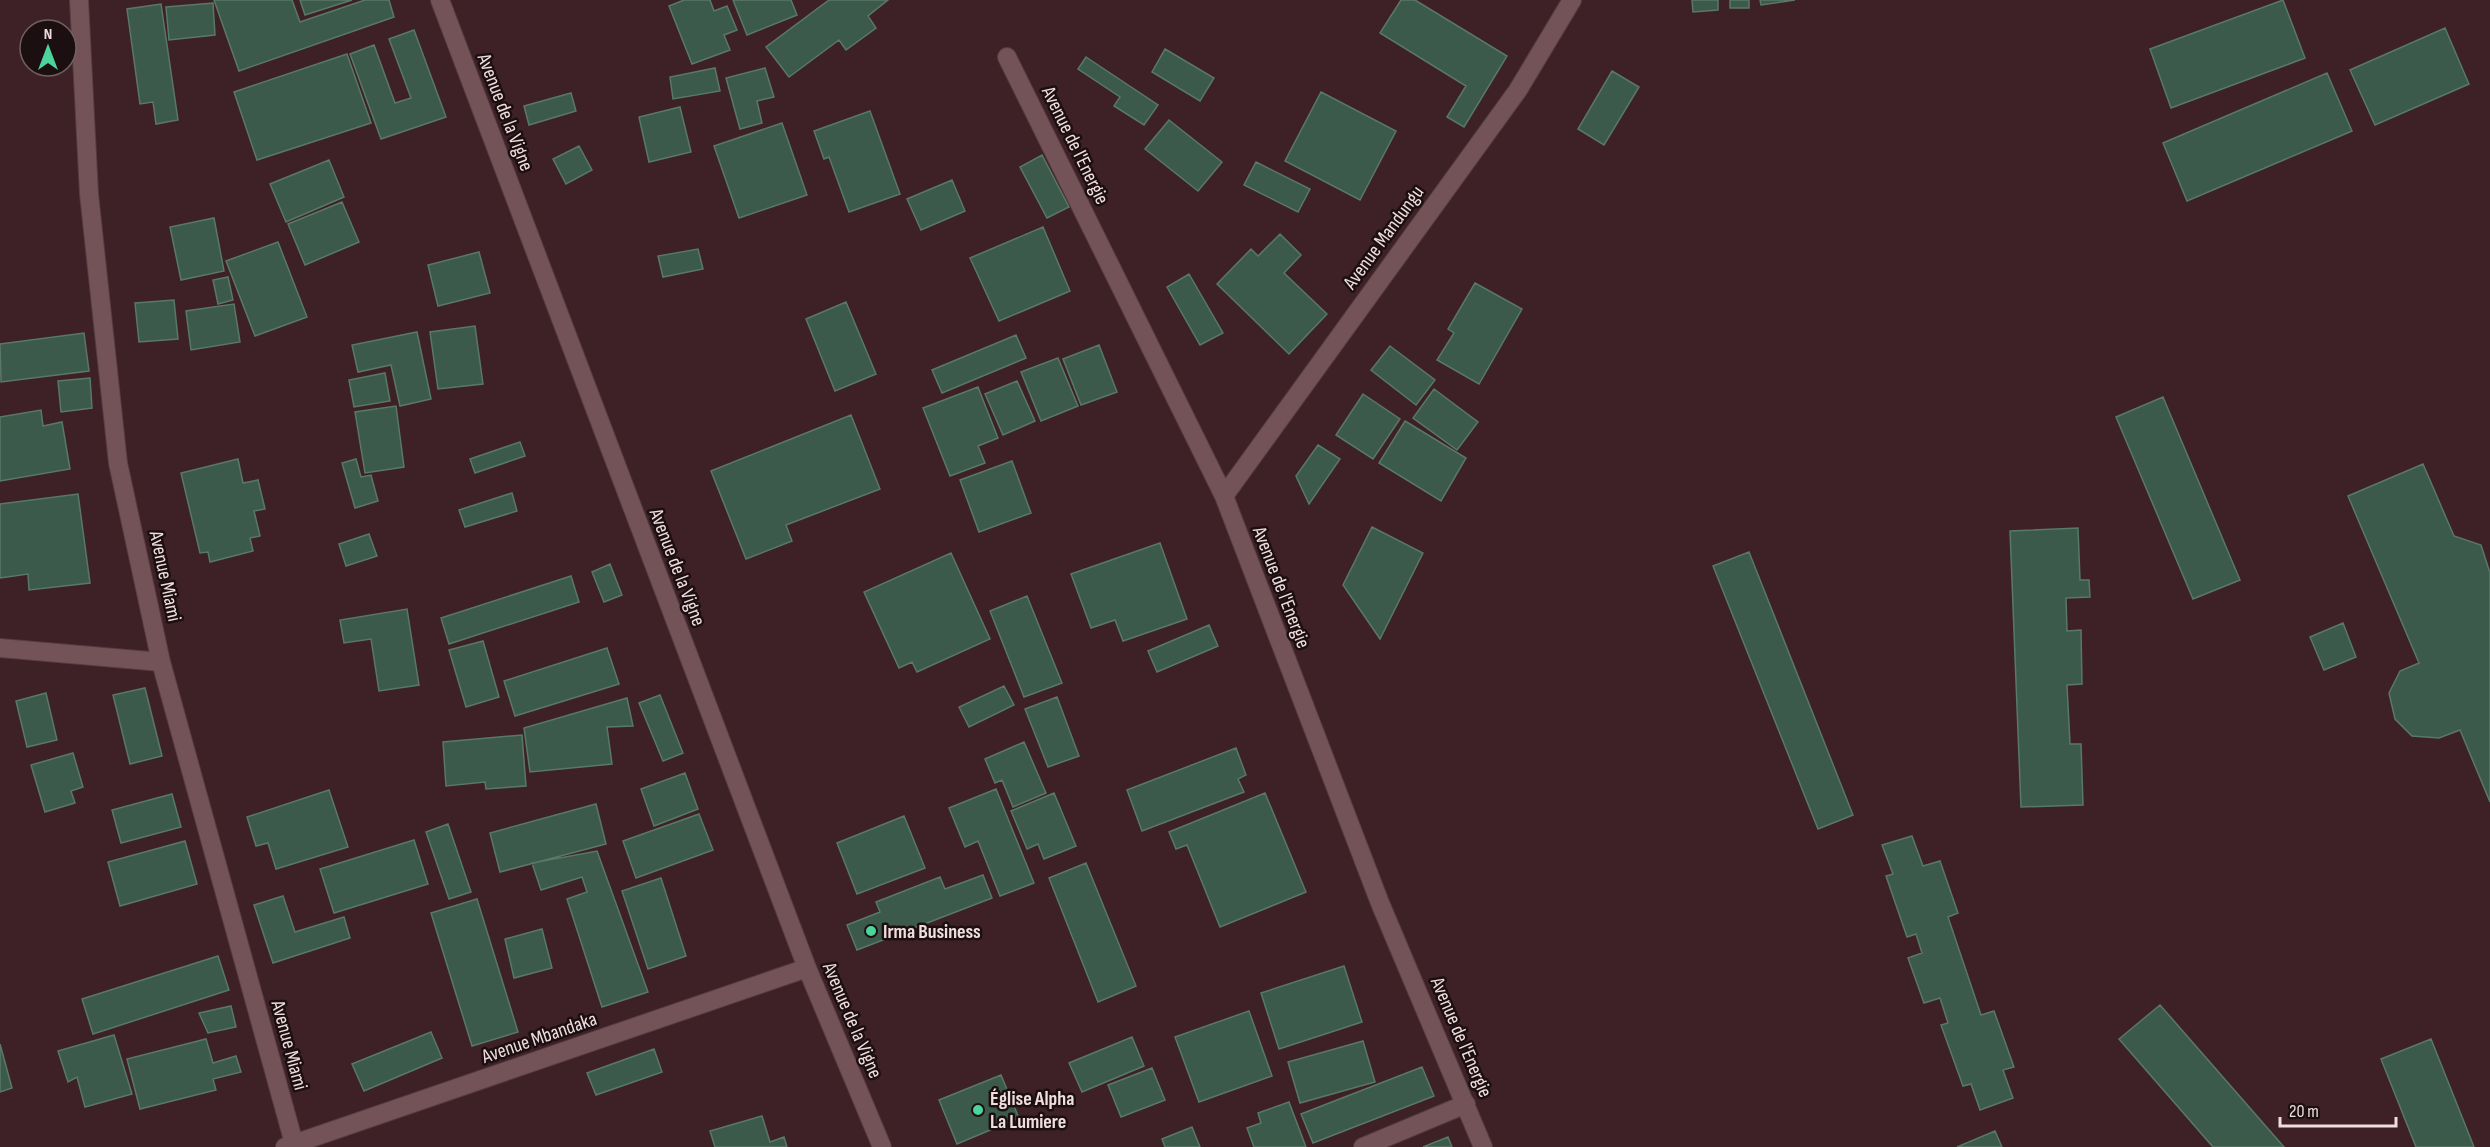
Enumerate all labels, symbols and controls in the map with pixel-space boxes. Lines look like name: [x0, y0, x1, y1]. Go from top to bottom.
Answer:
north arrow: [18, 18, 78, 78]
text: N: [44, 25, 52, 44]
street label: Avenue de la Vigne: [471, 49, 538, 174]
street label: Avenue de l'Energie: [1036, 82, 1114, 208]
street label: Avenue Mandungu: [1338, 181, 1429, 295]
street label: Avenue de la Vigne: [643, 504, 710, 629]
street label: Avenue de l'Energie: [1247, 522, 1315, 652]
street label: Avenue Miami: [144, 528, 186, 624]
place label: Irma Business: [883, 920, 981, 944]
marker: Irma Business: [864, 924, 878, 938]
street label: Avenue de la Vigne: [817, 958, 887, 1082]
street label: Avenue de l'Energie: [1425, 973, 1497, 1101]
street label: Avenue Miami: [265, 997, 313, 1093]
street label: Avenue Mbandaka: [478, 1007, 600, 1069]
place label: Église Alpha La Lumiere: [990, 1087, 1074, 1134]
scale bar: [2280, 1090, 2396, 1128]
text: 20 m: [2289, 1101, 2319, 1122]
marker: Église Alpha La Lumiere: [971, 1103, 985, 1117]

